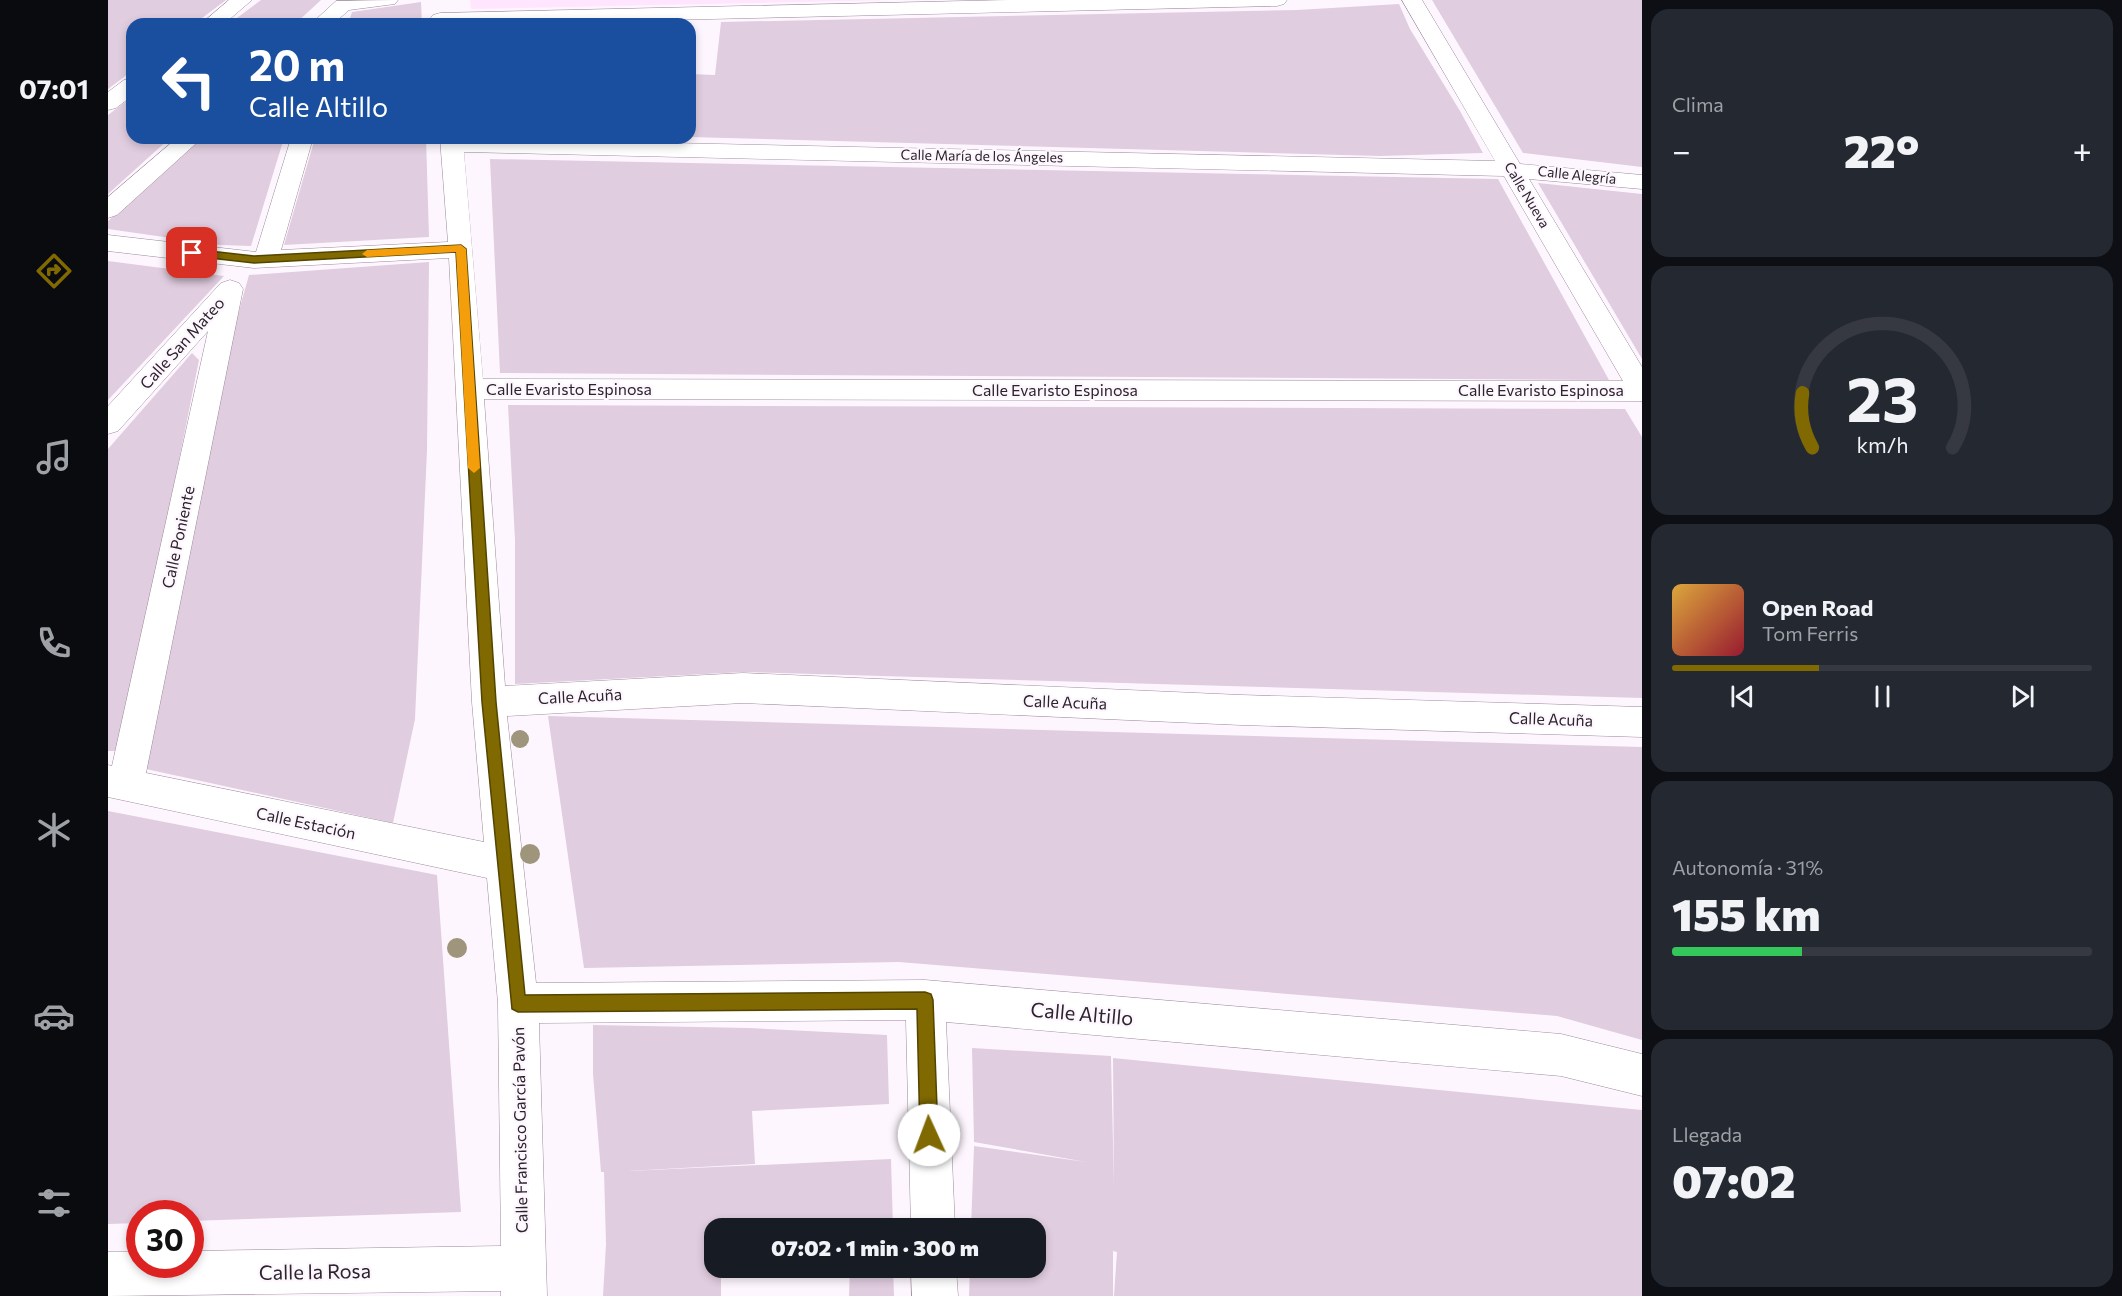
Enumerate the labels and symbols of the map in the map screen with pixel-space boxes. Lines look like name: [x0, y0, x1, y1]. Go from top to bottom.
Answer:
street label: Calle María de los Ángeles: [901, 146, 1063, 165]
street label: Calle Nueva: [1501, 159, 1554, 231]
street label: Calle Alegría: [1537, 162, 1617, 187]
pin: [166, 227, 217, 278]
street label: Calle San Mateo: [135, 293, 228, 392]
street label: Calle Evaristo Espinosa: [486, 379, 652, 398]
street label: Calle Evaristo Espinosa: [972, 380, 1138, 399]
street label: Calle Evaristo Espinosa: [1458, 380, 1624, 399]
street label: Calle Poniente: [157, 484, 198, 590]
street label: Calle Acuña: [538, 684, 622, 707]
street label: Calle Acuña: [1023, 691, 1107, 712]
street label: Calle Acuña: [1509, 708, 1593, 729]
street label: Calle Estación: [255, 803, 358, 842]
street label: Calle Altillo: [1030, 997, 1134, 1029]
street label: Calle Francisco García Pavón: [508, 1027, 531, 1233]
position arrow: [897, 1103, 961, 1167]
speed limit sign: 30: [126, 1200, 204, 1278]
street label: Calle la Rosa: [259, 1258, 371, 1284]

